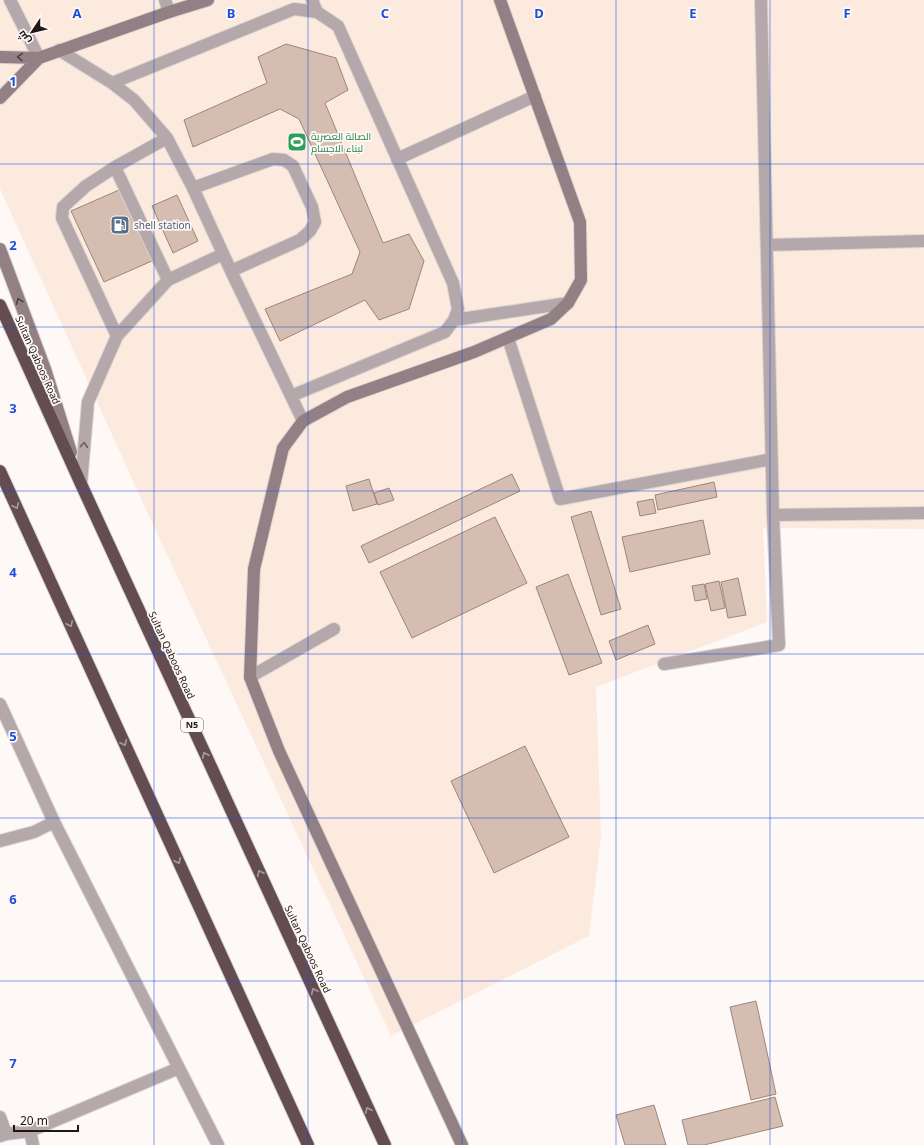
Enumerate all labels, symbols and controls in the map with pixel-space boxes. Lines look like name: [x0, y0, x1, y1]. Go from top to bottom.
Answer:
text: A: [73, 4, 82, 22]
text: B: [227, 4, 235, 22]
text: C: [381, 4, 389, 22]
text: D: [534, 4, 544, 22]
text: E: [689, 4, 697, 22]
text: F: [843, 4, 851, 22]
north arrow: [12, 12, 52, 52]
text: ش: [13, 28, 34, 48]
one-way arrow: [17, 53, 23, 61]
text: 1: [9, 72, 17, 90]
place label: الصالة العصرية لبناء الاجسام: [311, 129, 371, 156]
sports icon: الصالة العصرية لبناء الاجسام: [286, 131, 308, 153]
fuel station icon: shell station: [109, 214, 131, 236]
place label: shell station: [134, 218, 191, 232]
text: 2: [9, 236, 17, 254]
one-way arrow: [16, 297, 24, 304]
street label: Sultan Qaboos Road: [12, 314, 64, 406]
text: 3: [9, 399, 17, 417]
one-way arrow: [80, 442, 89, 448]
one-way arrow: [11, 502, 19, 510]
text: 4: [9, 563, 17, 581]
street label: Sultan Qaboos Road: [146, 609, 198, 701]
one-way arrow: [65, 620, 73, 628]
road number: N5: [181, 718, 203, 732]
text: 5: [9, 727, 17, 745]
one-way arrow: [119, 738, 127, 746]
one-way arrow: [202, 752, 210, 760]
one-way arrow: [173, 857, 181, 864]
one-way arrow: [257, 870, 265, 878]
text: 6: [9, 890, 17, 908]
street label: Sultan Qaboos Road: [282, 903, 334, 995]
one-way arrow: [311, 988, 319, 996]
text: 7: [9, 1054, 17, 1072]
one-way arrow: [365, 1106, 373, 1114]
scale bar: [14, 1107, 78, 1133]
text: 20 m: [20, 1112, 48, 1129]

